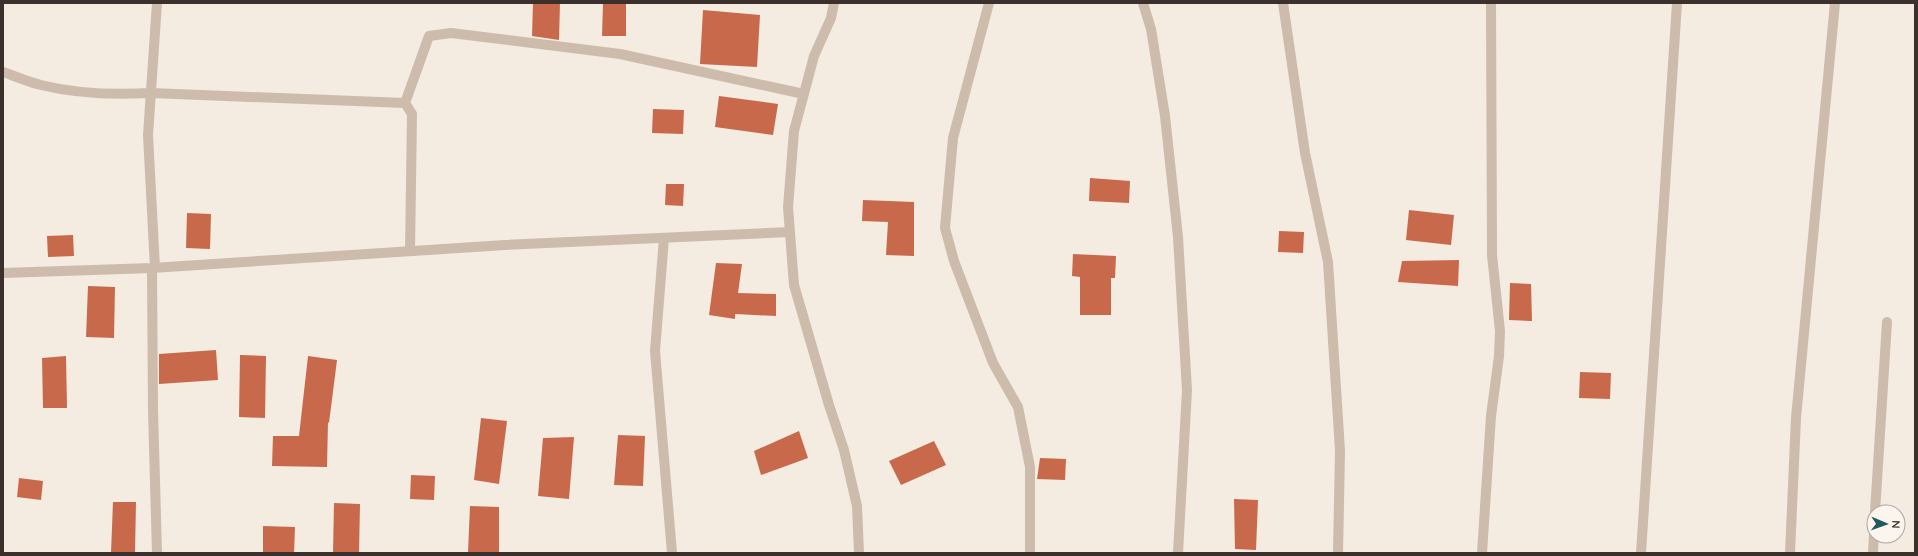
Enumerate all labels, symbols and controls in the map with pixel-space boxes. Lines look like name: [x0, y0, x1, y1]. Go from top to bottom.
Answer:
north arrow: [1866, 504, 1906, 544]
text: N: [1889, 520, 1903, 529]

